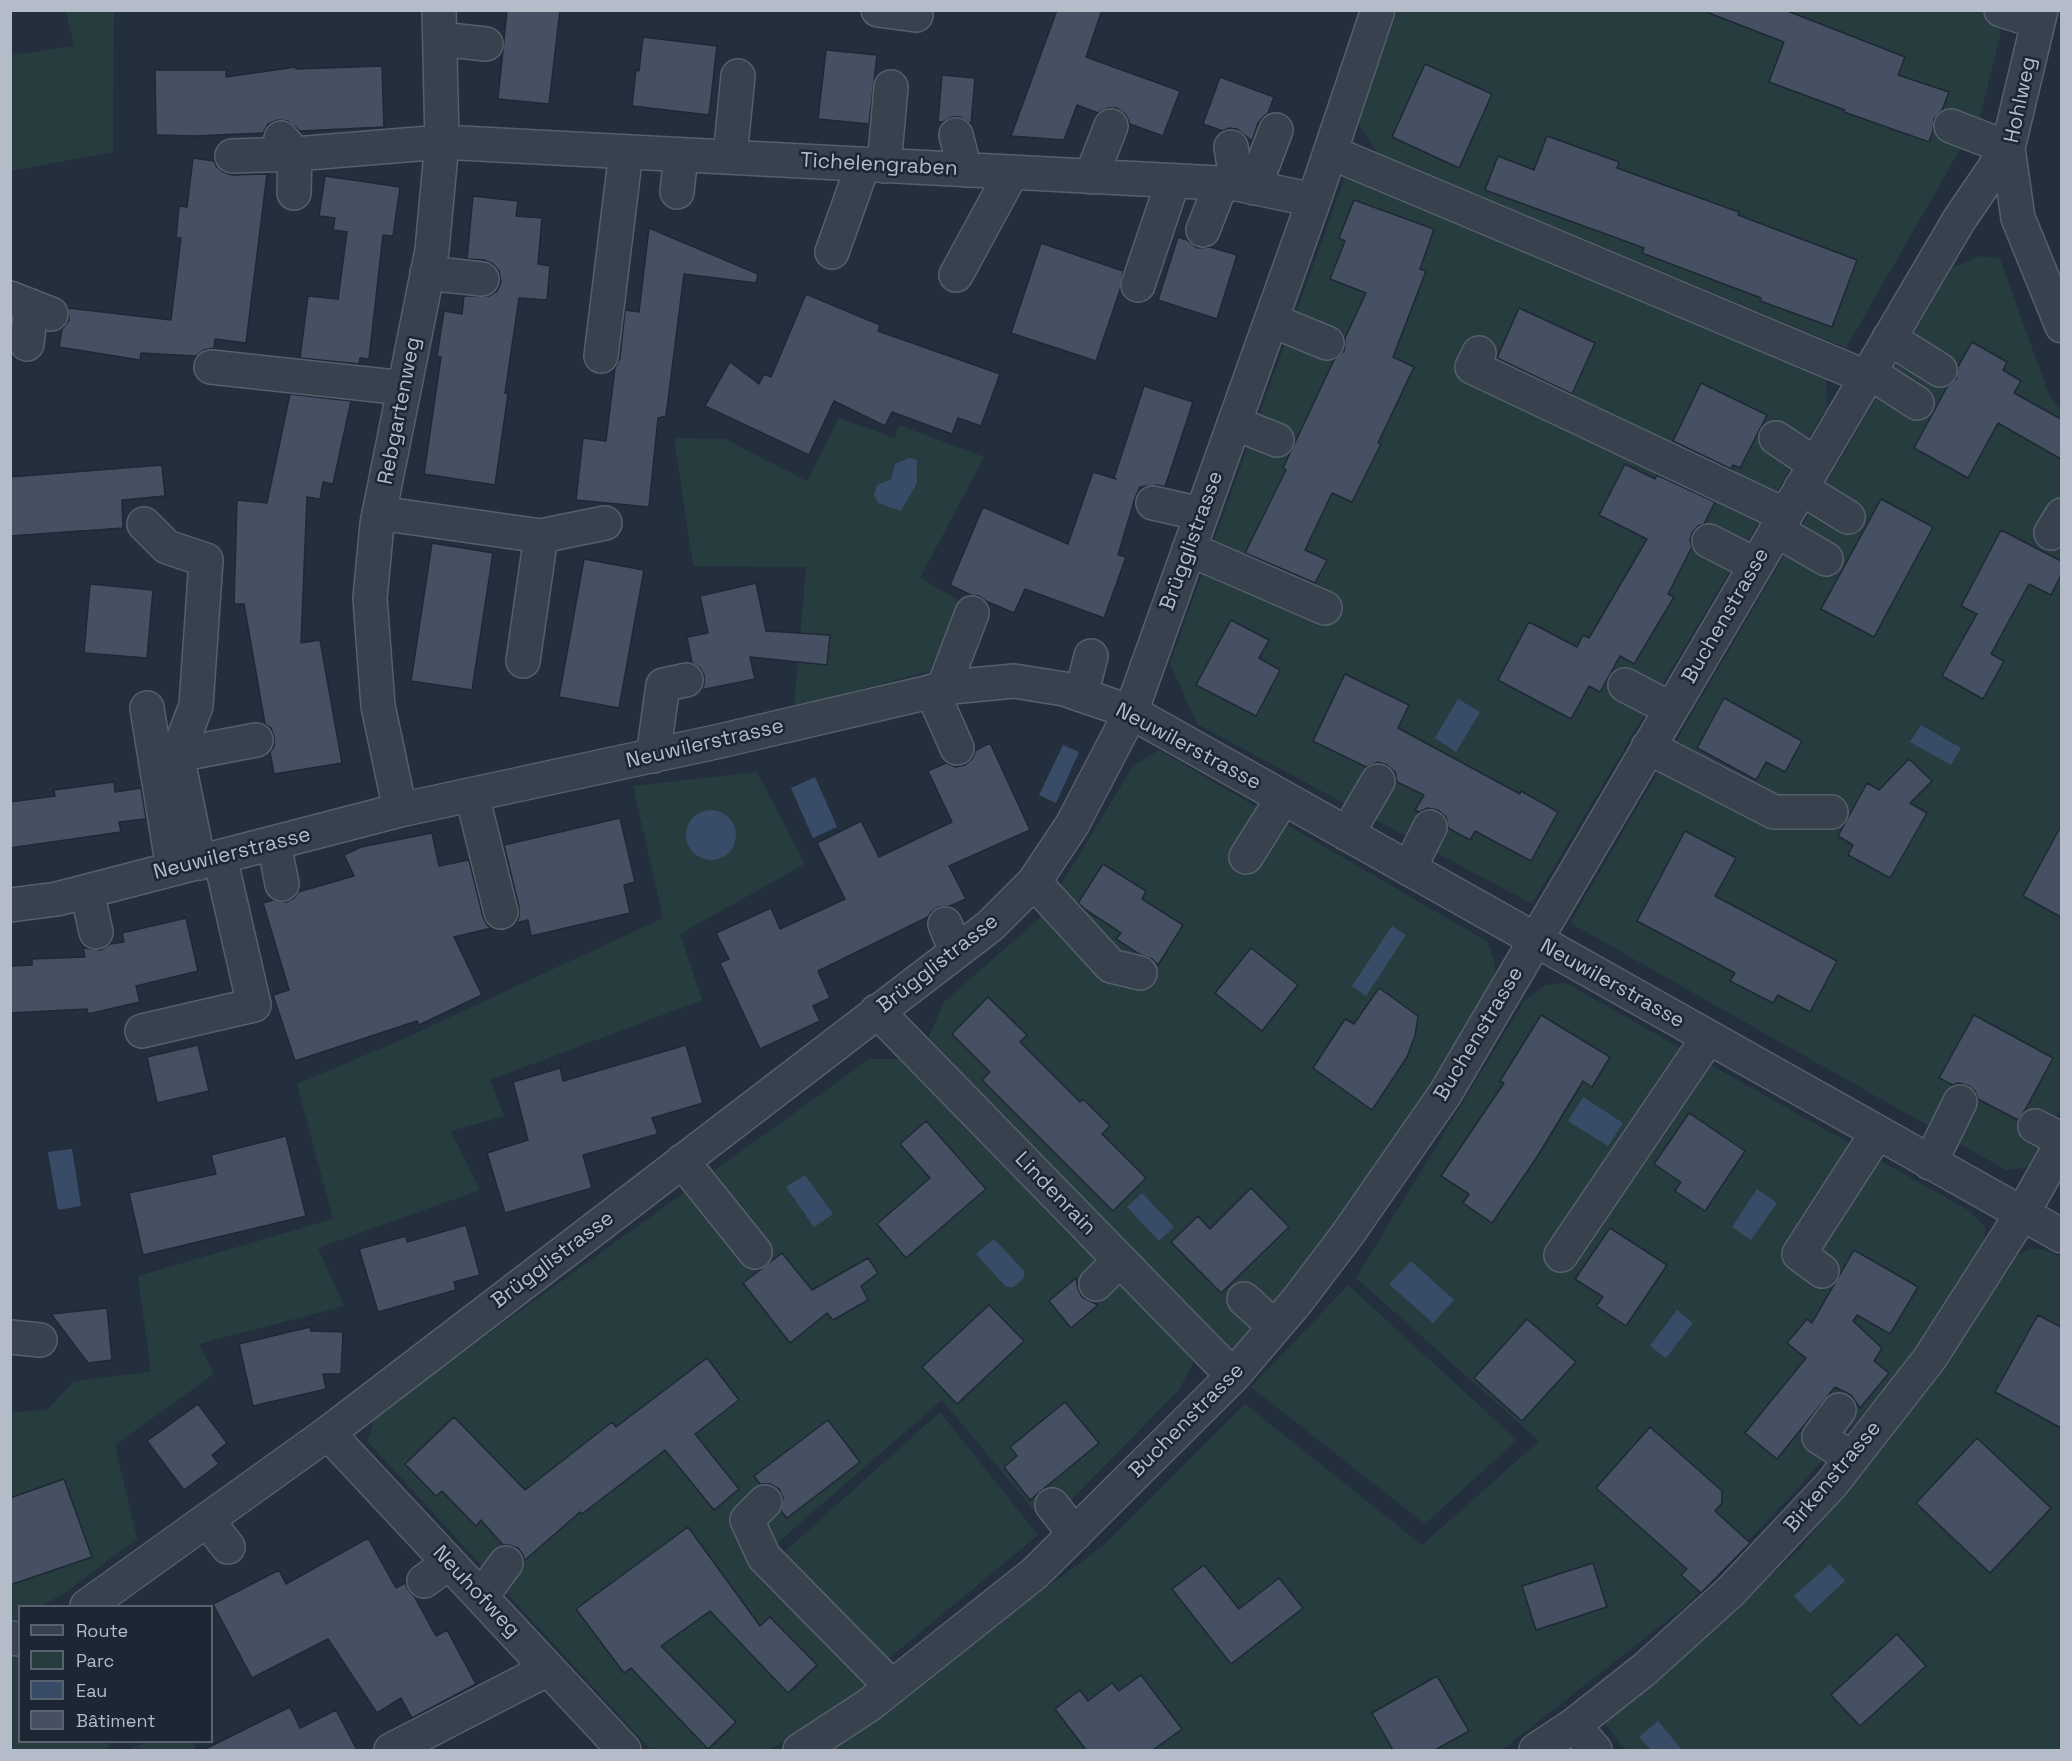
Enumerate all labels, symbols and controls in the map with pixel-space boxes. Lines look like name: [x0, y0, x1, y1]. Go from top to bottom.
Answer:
street label: Hohlweg: [2000, 55, 2042, 145]
street label: Tichelengraben: [800, 148, 958, 182]
street label: Rebgartenweg: [373, 335, 427, 487]
street label: Brügglistrasse: [1155, 468, 1229, 614]
street label: Buchenstrasse: [1677, 544, 1775, 688]
street label: Neuwilerstrasse: [1111, 698, 1265, 796]
street label: Neuwilerstrasse: [624, 714, 786, 774]
street label: Neuwilerstrasse: [151, 822, 313, 886]
street label: Brügglistrasse: [873, 909, 1003, 1019]
street label: Neuwilerstrasse: [1535, 934, 1689, 1034]
street label: Buchenstrasse: [1429, 962, 1529, 1106]
street label: Lindenrain: [1009, 1147, 1101, 1241]
street label: Brügglistrasse: [487, 1206, 619, 1314]
street label: Buchenstrasse: [1124, 1358, 1250, 1484]
street label: Birkenstrasse: [1779, 1416, 1887, 1538]
street label: Neuhofweg: [427, 1541, 525, 1643]
legend: [18, 1605, 213, 1743]
text: Route: [76, 1619, 128, 1642]
text: Parc: [76, 1649, 114, 1672]
text: Eau: [76, 1679, 107, 1702]
text: Bâtiment: [76, 1709, 156, 1732]

